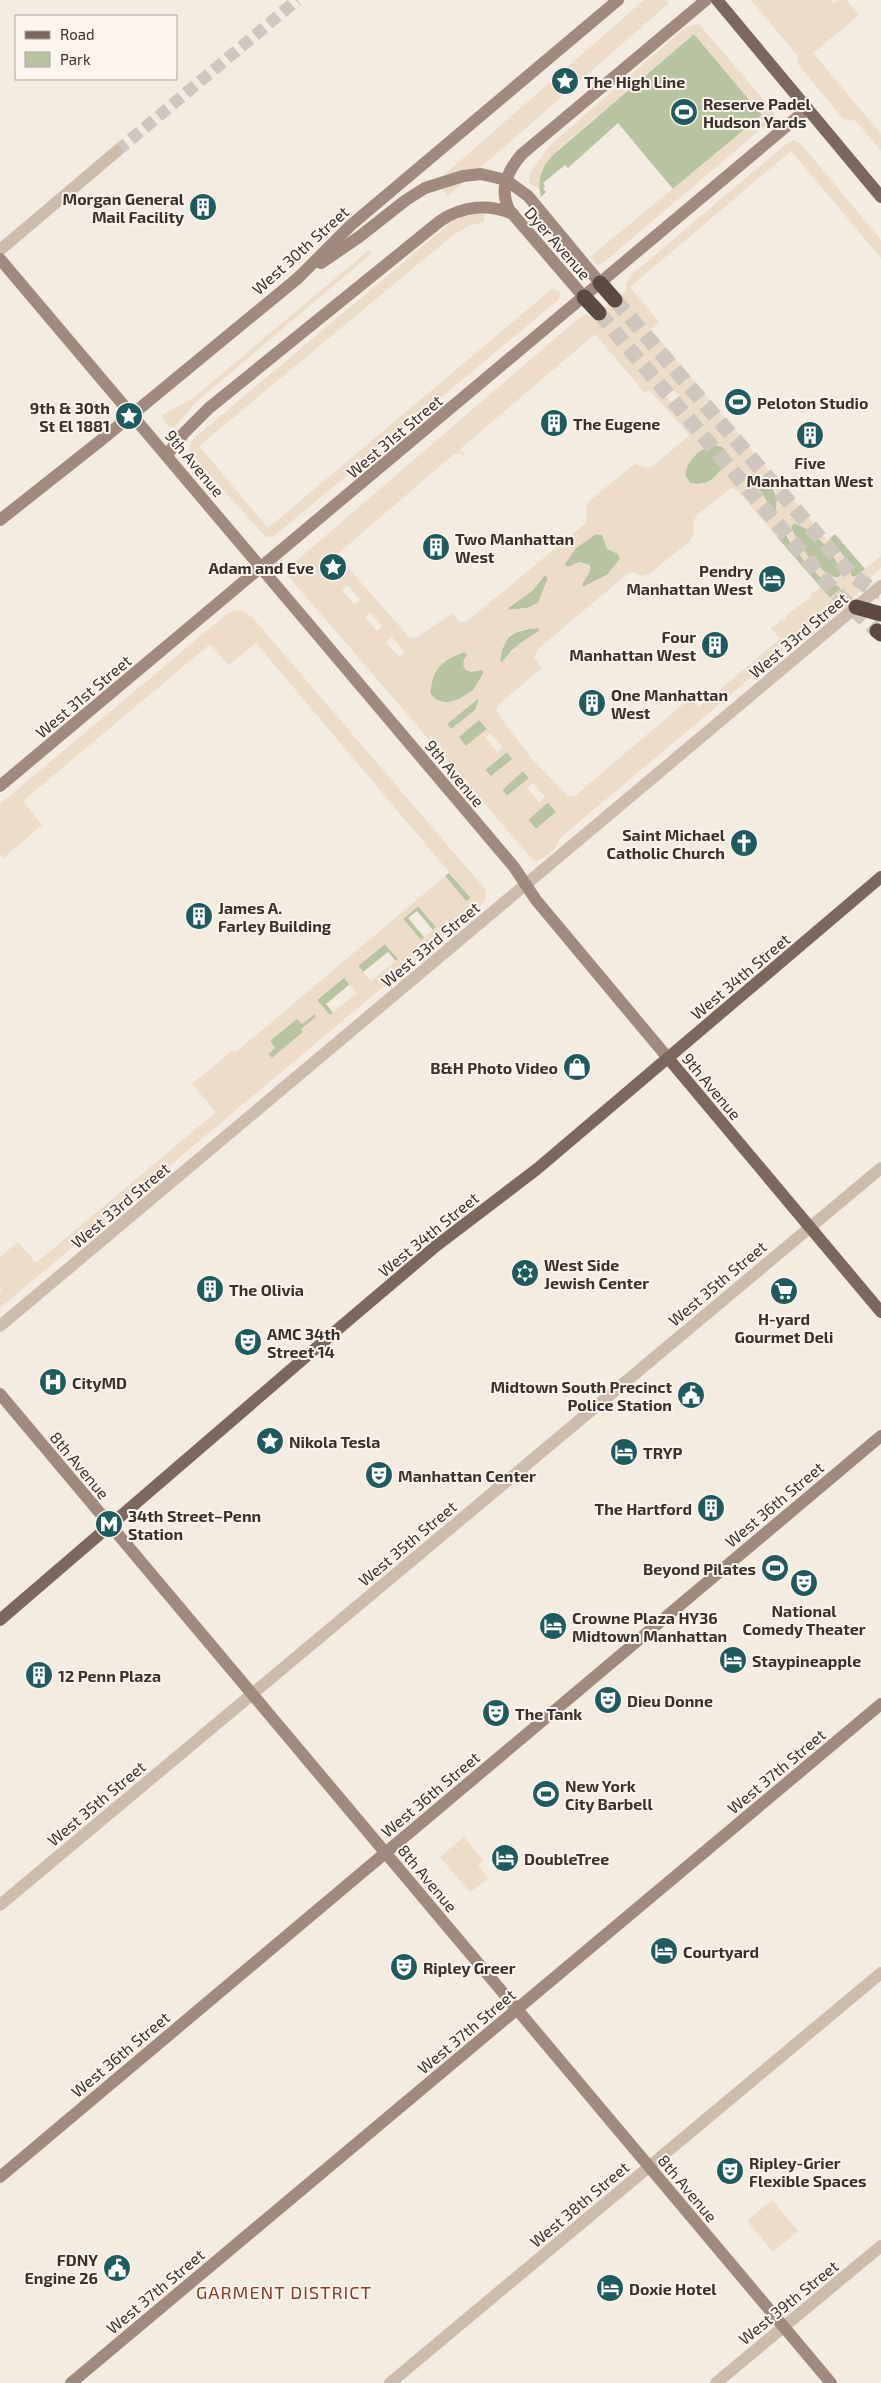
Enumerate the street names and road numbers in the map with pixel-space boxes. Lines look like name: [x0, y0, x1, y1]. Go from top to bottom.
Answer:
street label: West 30th Street: [248, 202, 352, 298]
street label: Dyer Avenue: [521, 203, 595, 283]
street label: West 31st Street: [342, 391, 446, 481]
street label: 9th Avenue: [162, 426, 228, 500]
street label: West 33rd Street: [745, 588, 851, 682]
street label: West 31st Street: [31, 651, 135, 741]
street label: 9th Avenue: [422, 736, 488, 810]
street label: West 33rd Street: [377, 897, 483, 991]
street label: West 34th Street: [687, 929, 793, 1023]
street label: 9th Avenue: [679, 1049, 745, 1123]
street label: West 33rd Street: [67, 1158, 173, 1252]
street label: West 34th Street: [374, 1188, 482, 1280]
street label: West 35th Street: [664, 1236, 770, 1330]
street label: 8th Avenue: [46, 1428, 114, 1502]
street label: West 36th Street: [721, 1457, 827, 1551]
street label: West 35th Street: [354, 1496, 460, 1590]
street label: West 37th Street: [723, 1725, 829, 1817]
street label: West 36th Street: [377, 1747, 483, 1841]
street label: West 35th Street: [43, 1756, 149, 1850]
street label: 8th Avenue: [394, 1841, 462, 1915]
street label: West 37th Street: [413, 1985, 519, 2077]
street label: West 36th Street: [67, 2007, 173, 2101]
street label: 8th Avenue: [654, 2151, 722, 2225]
street label: West 38th Street: [526, 2157, 632, 2251]
street label: West 37th Street: [102, 2245, 208, 2337]
street label: West 39th Street: [734, 2256, 842, 2348]

